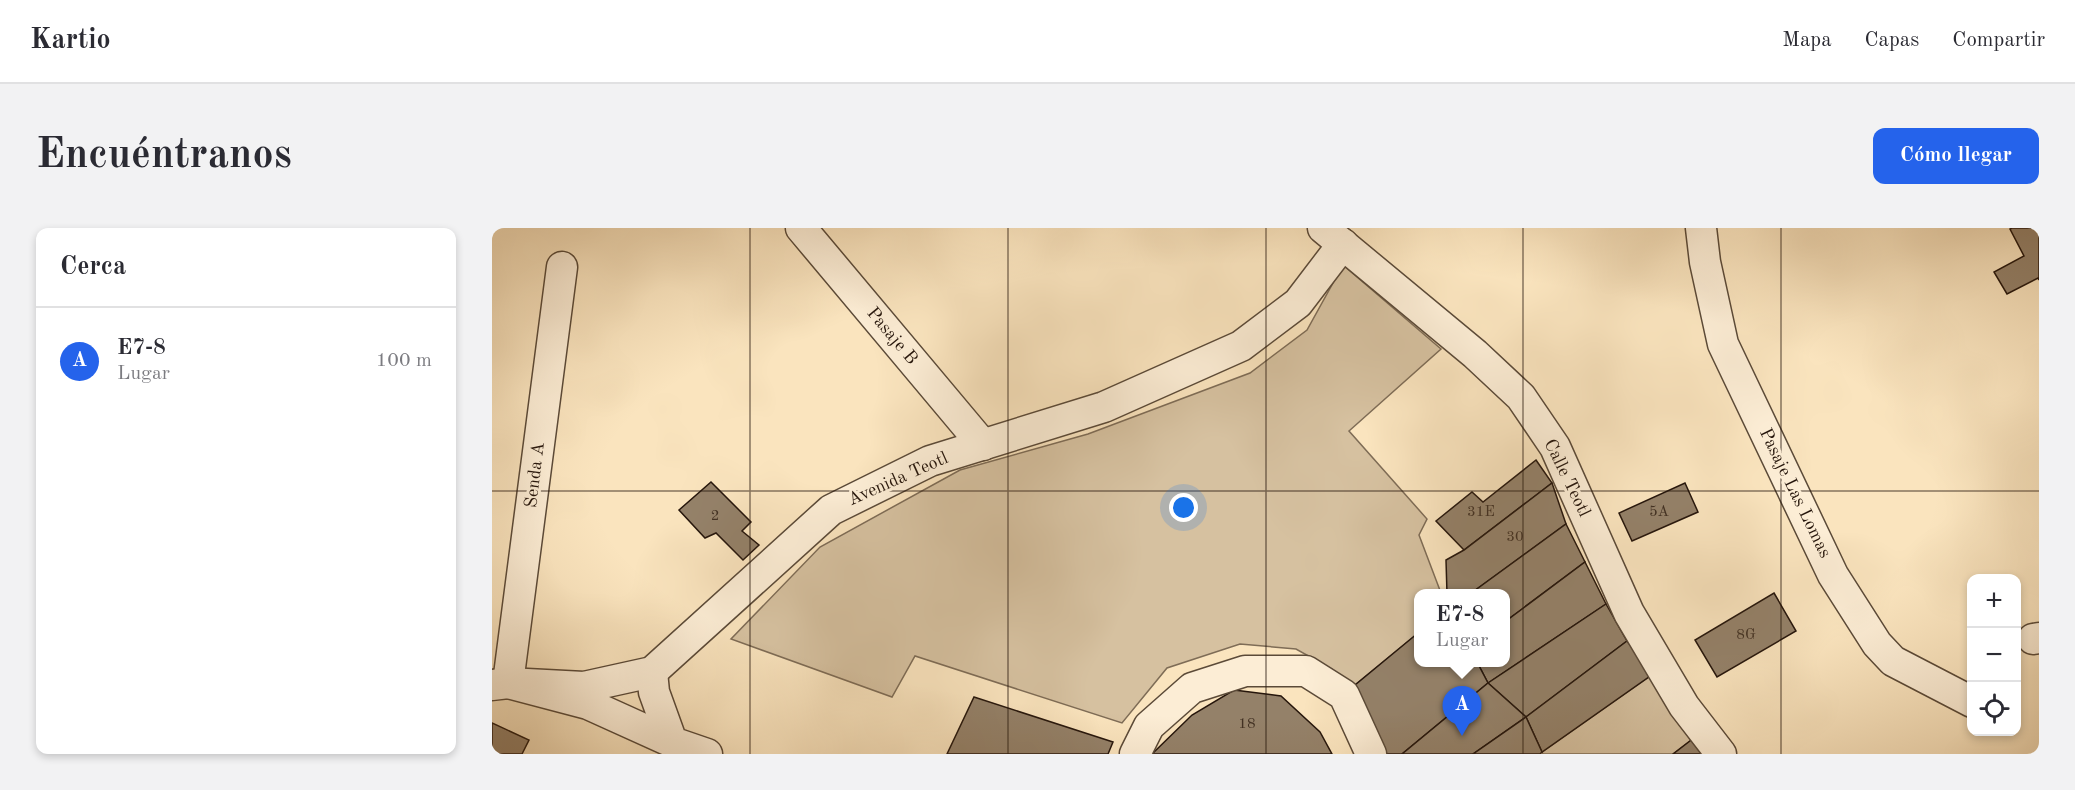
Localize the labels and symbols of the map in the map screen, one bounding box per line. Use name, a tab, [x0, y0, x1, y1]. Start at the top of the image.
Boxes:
street label: Pasaje B	[863, 304, 921, 368]
street label: Pasaje Las Lomas	[1756, 425, 1834, 561]
street label: Calle Teotl	[1540, 436, 1594, 520]
street label: Senda A	[522, 441, 548, 509]
street label: Avenida Teotl	[845, 449, 951, 509]
your location	[1169, 493, 1198, 522]
house number: 31E	[1467, 505, 1495, 520]
house number: 5A	[1649, 505, 1670, 520]
house number: 2	[711, 509, 719, 524]
house number: 30	[1506, 530, 1524, 545]
house number: 8G	[1736, 628, 1756, 643]
pin: A	[1442, 686, 1482, 736]
house number: 18	[1238, 717, 1256, 732]

